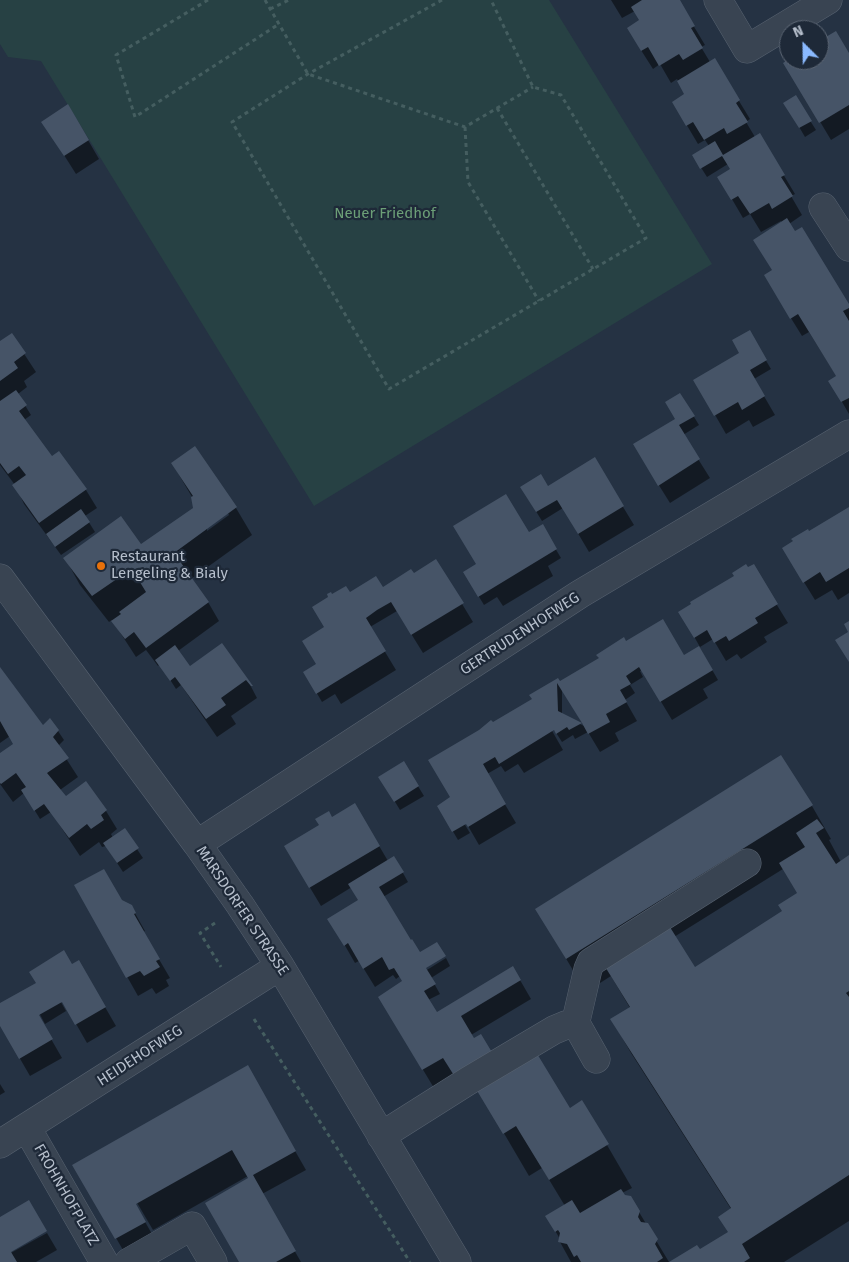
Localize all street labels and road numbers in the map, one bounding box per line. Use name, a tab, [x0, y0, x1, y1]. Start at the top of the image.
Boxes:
street label: GERTRUDENHOFWEG	[457, 589, 583, 679]
street label: MARSDORFER STRASSE	[192, 843, 292, 979]
street label: HEIDEHOFWEG	[94, 1022, 186, 1090]
street label: FROHNHOFPLATZ	[30, 1141, 102, 1249]

